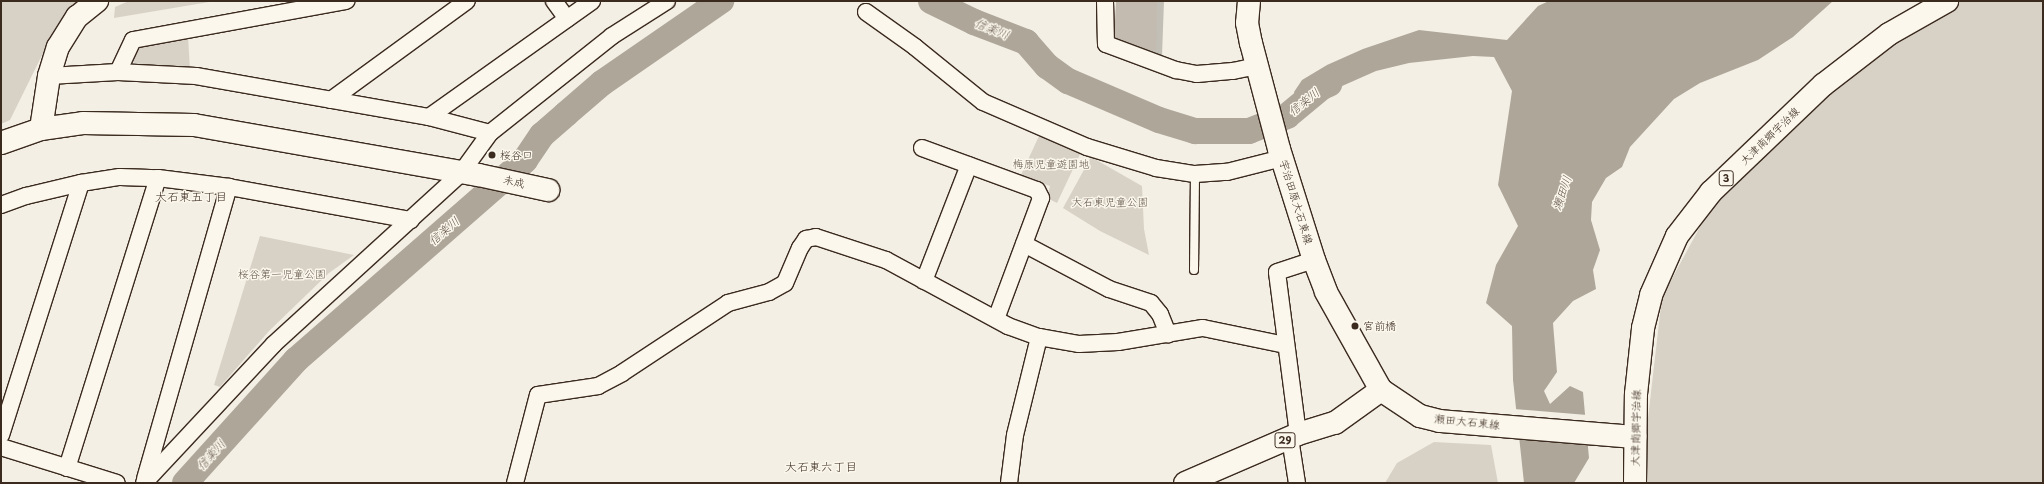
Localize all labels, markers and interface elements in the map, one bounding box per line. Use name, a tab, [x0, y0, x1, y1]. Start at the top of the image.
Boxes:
water label: 信楽川	[973, 16, 1011, 42]
water label: 信楽川	[1285, 85, 1323, 119]
street label: 大津南郷宇治線	[1738, 105, 1802, 167]
place label: 桜谷口	[500, 148, 533, 162]
marker: 桜谷口	[487, 150, 497, 160]
park label: 梅原児童遊園地	[1013, 157, 1089, 171]
street label: 宇治田原大石東線	[1277, 158, 1315, 246]
road number: 3	[1718, 170, 1734, 186]
street label: 未成	[502, 173, 526, 191]
water label: 瀬田川	[1549, 174, 1575, 212]
district label: 大石東五丁目	[155, 190, 227, 204]
park label: 大石東児童公園	[1072, 195, 1148, 209]
water label: 信楽川	[426, 214, 462, 248]
park label: 桜谷第一児童公園	[238, 267, 326, 281]
place label: 宮前橋	[1363, 319, 1396, 333]
marker: 宮前橋	[1350, 321, 1360, 331]
street label: 大津南郷宇治線	[1629, 389, 1643, 467]
street label: 瀬田大石東線	[1433, 412, 1501, 432]
road number: 29	[1274, 432, 1296, 448]
water label: 信楽川	[194, 437, 228, 473]
district label: 大石東六丁目	[785, 460, 857, 474]

